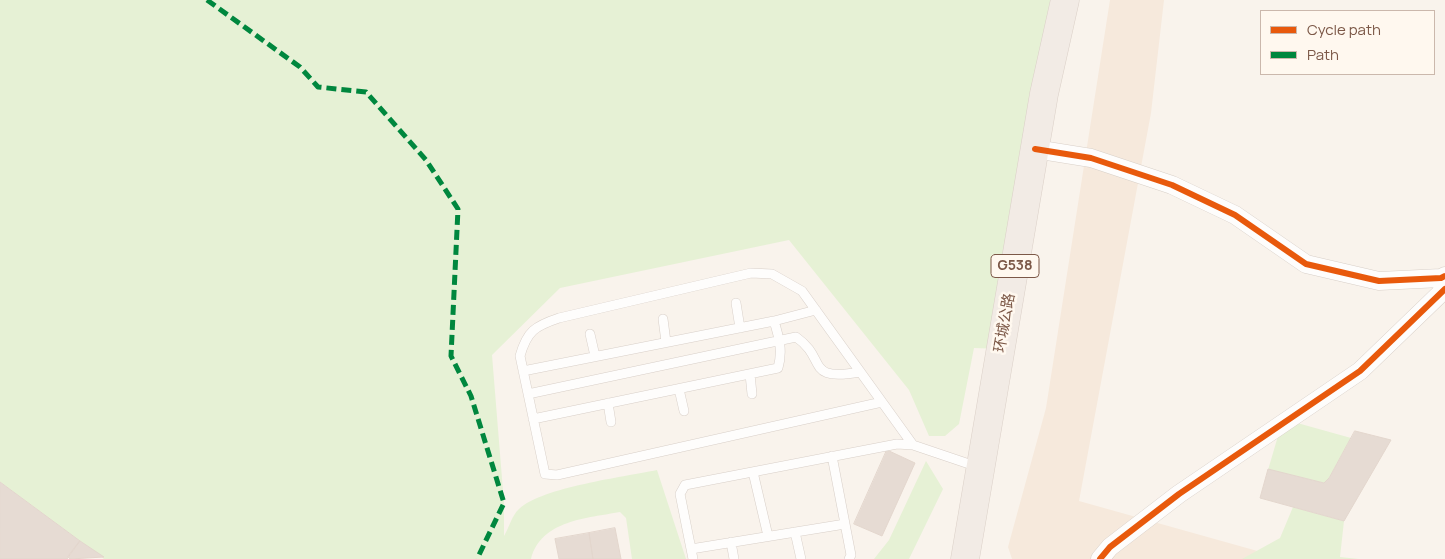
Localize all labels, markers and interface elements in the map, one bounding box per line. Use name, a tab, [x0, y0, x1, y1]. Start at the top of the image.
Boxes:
legend	[1260, 10, 1435, 75]
text: Cycle path	[1307, 19, 1381, 40]
text: Path	[1307, 44, 1339, 65]
road number: G538	[991, 255, 1039, 278]
street label: 环城公路	[991, 292, 1019, 354]

